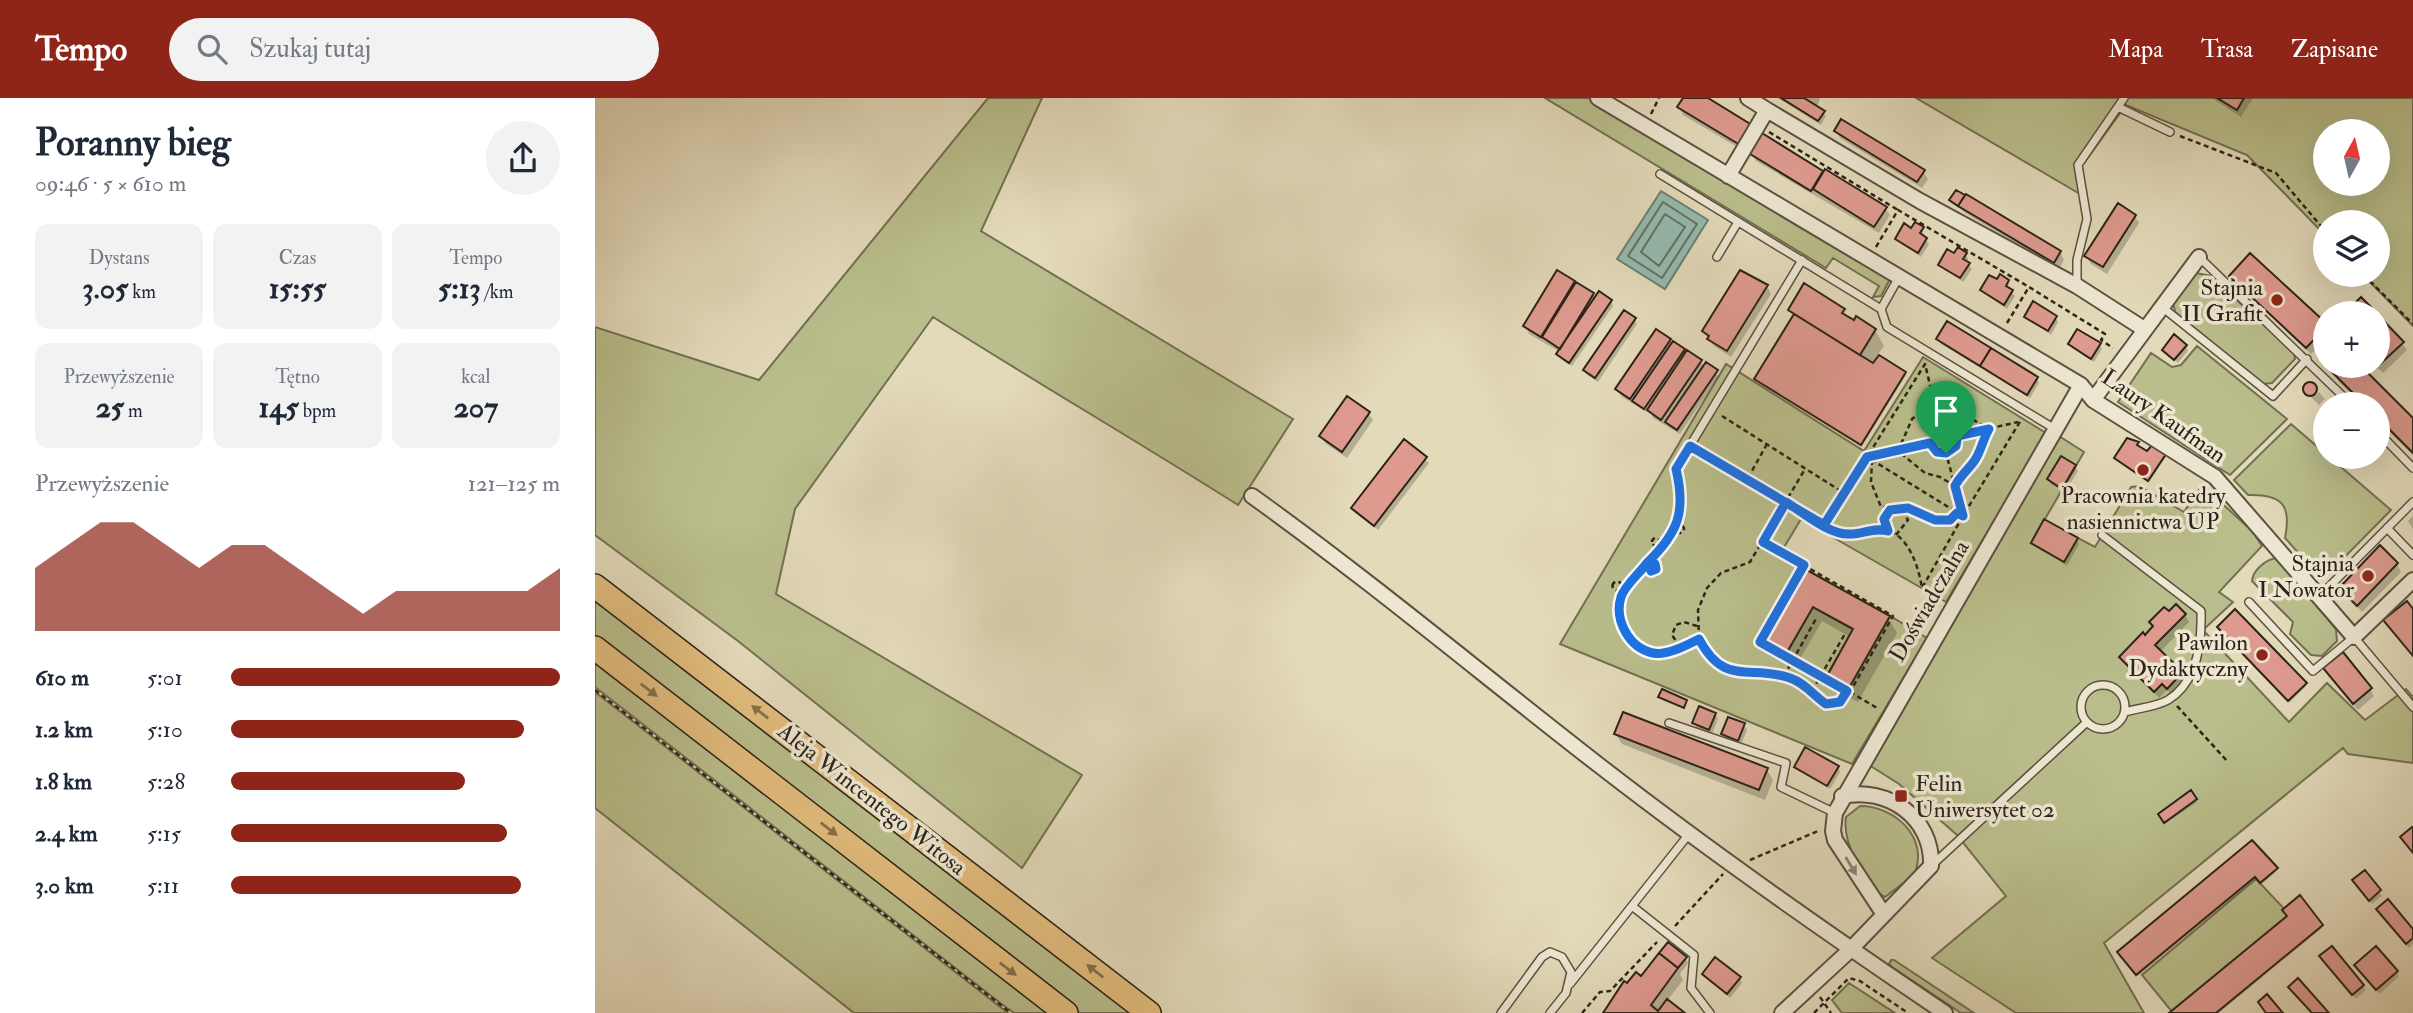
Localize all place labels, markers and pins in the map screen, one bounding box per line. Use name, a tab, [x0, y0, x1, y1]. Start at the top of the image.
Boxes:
place label: Stajnia II Grafit	[2182, 273, 2264, 328]
marker: Stajnia II Grafit	[2269, 292, 2285, 308]
pin	[1916, 381, 1976, 453]
marker: Pracownia katedry nasiennictwa UP	[2135, 462, 2151, 478]
place label: Pracownia katedry nasiennictwa UP	[2060, 481, 2226, 536]
place label: Stajnia I Nowator	[2258, 549, 2355, 604]
marker: Stajnia I Nowator	[2360, 568, 2376, 584]
place label: Pawilon Dydaktyczny	[2128, 628, 2249, 683]
marker: Pawilon Dydaktyczny	[2254, 647, 2270, 663]
place label: Felin Uniwersytet 02	[1915, 769, 2055, 824]
marker: Felin Uniwersytet 02	[1893, 788, 1909, 804]

